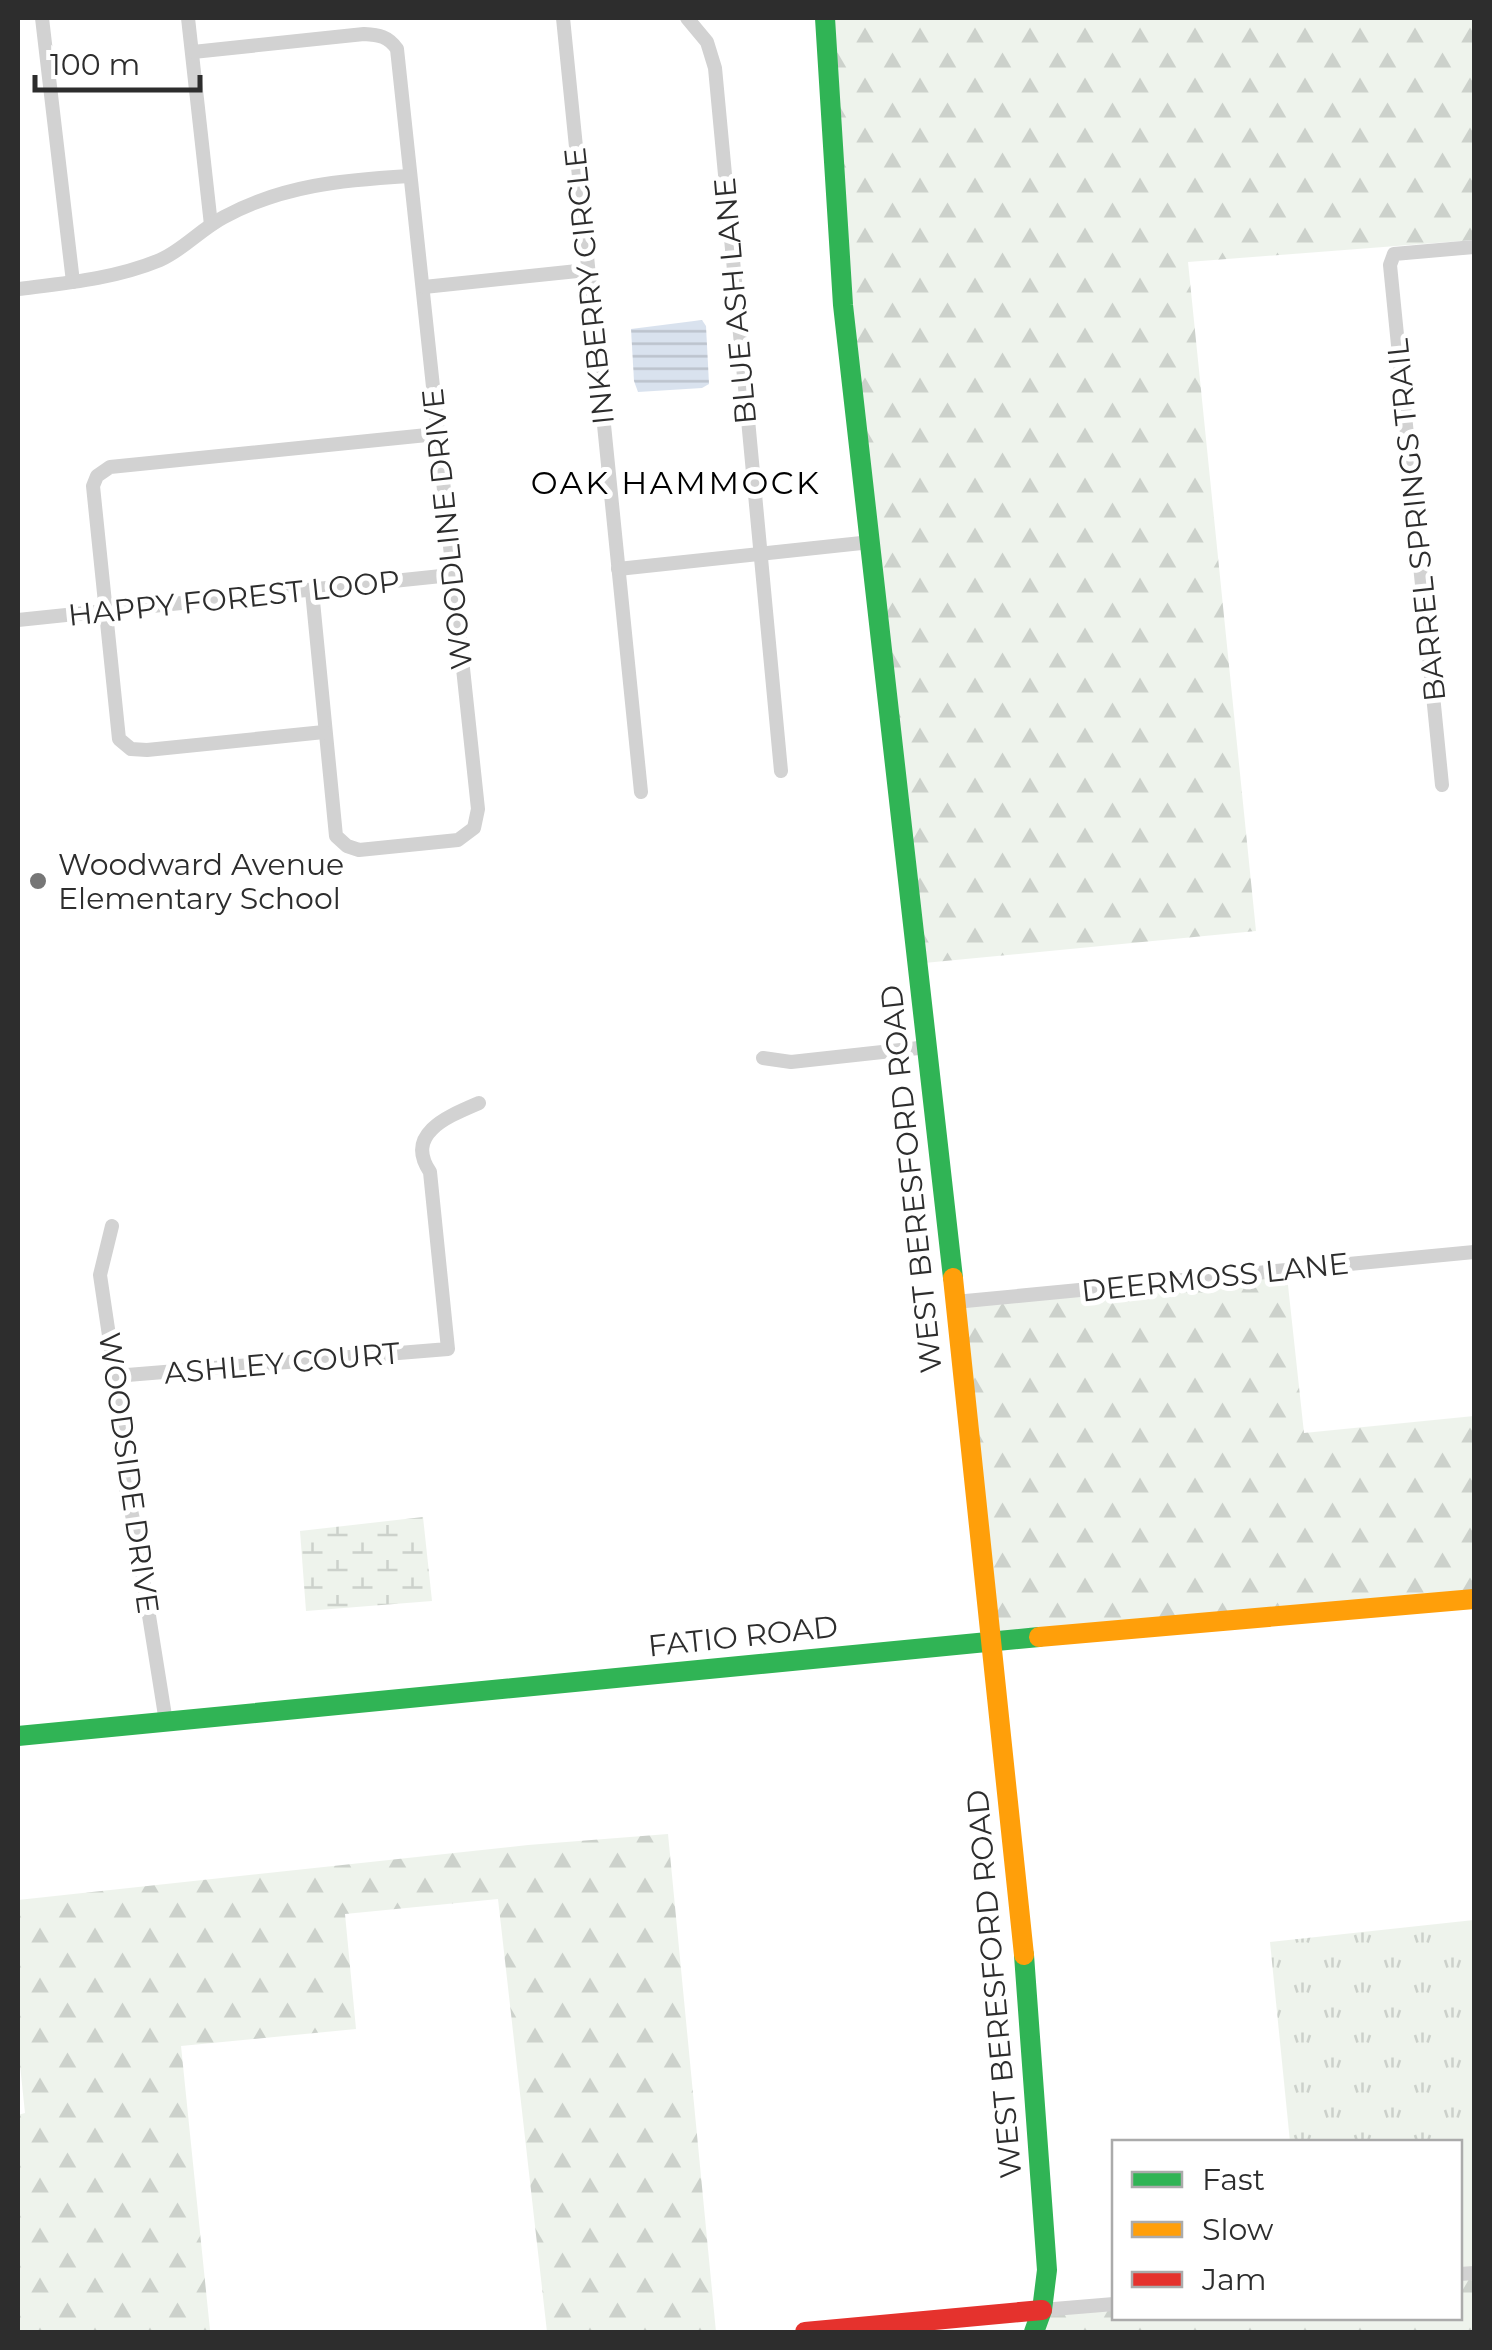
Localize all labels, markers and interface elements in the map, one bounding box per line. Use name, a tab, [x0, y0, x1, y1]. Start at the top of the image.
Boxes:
scale bar	[35, 30, 200, 92]
text: 100 m	[50, 46, 140, 83]
street label: INKBERRY CIRCLE	[556, 146, 622, 426]
street label: BLUE ASH LANE	[706, 176, 764, 426]
street label: BARREL SPRINGS TRAIL	[1379, 337, 1453, 703]
street label: WOODLINE DRIVE	[414, 387, 480, 671]
district label: OAK HAMMOCK	[531, 463, 821, 502]
street label: HAPPY FOREST LOOP	[66, 562, 402, 634]
place label: Woodward Avenue Elementary School	[58, 846, 344, 917]
marker: Woodward Avenue Elementary School	[27, 870, 49, 892]
street label: WEST BERESFORD ROAD	[872, 983, 950, 1375]
street label: DEERMOSS LANE	[1079, 1245, 1351, 1309]
street label: WOODSIDE DRIVE	[91, 1330, 167, 1616]
street label: ASHLEY COURT	[163, 1334, 402, 1392]
street label: FATIO ROAD	[646, 1608, 840, 1664]
street label: WEST BERESFORD ROAD	[959, 1788, 1029, 2180]
legend	[1112, 2140, 1462, 2320]
text: Fast	[1202, 2161, 1265, 2198]
text: Slow	[1202, 2211, 1274, 2248]
text: Jam	[1201, 2261, 1267, 2298]

